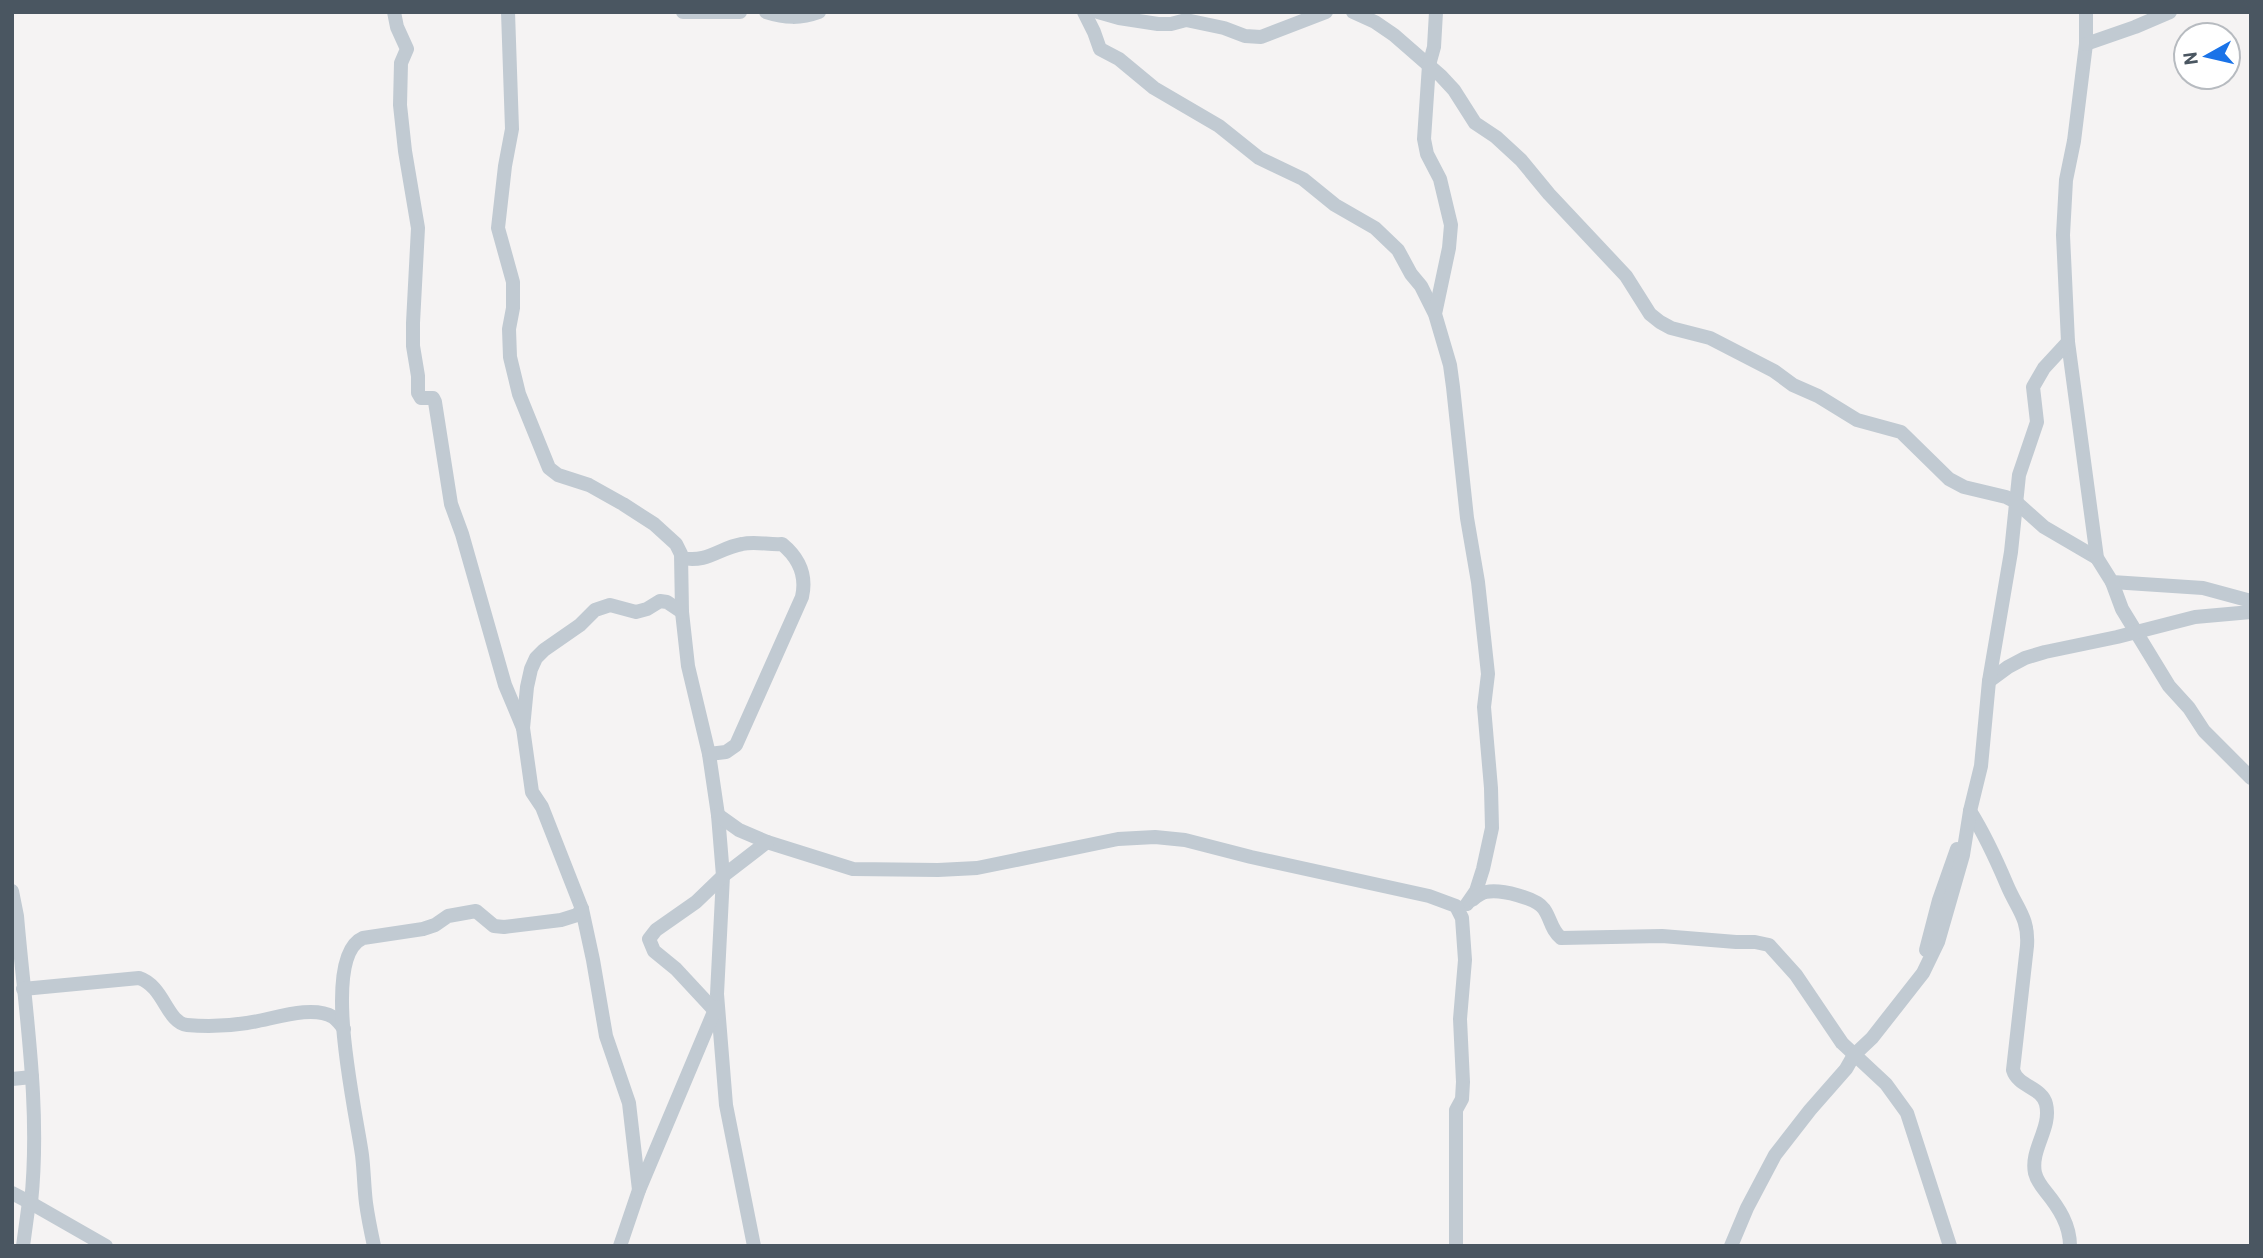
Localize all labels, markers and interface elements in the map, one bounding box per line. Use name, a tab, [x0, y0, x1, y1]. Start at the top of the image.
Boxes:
north arrow	[2172, 21, 2242, 91]
text: N	[2177, 51, 2202, 66]

